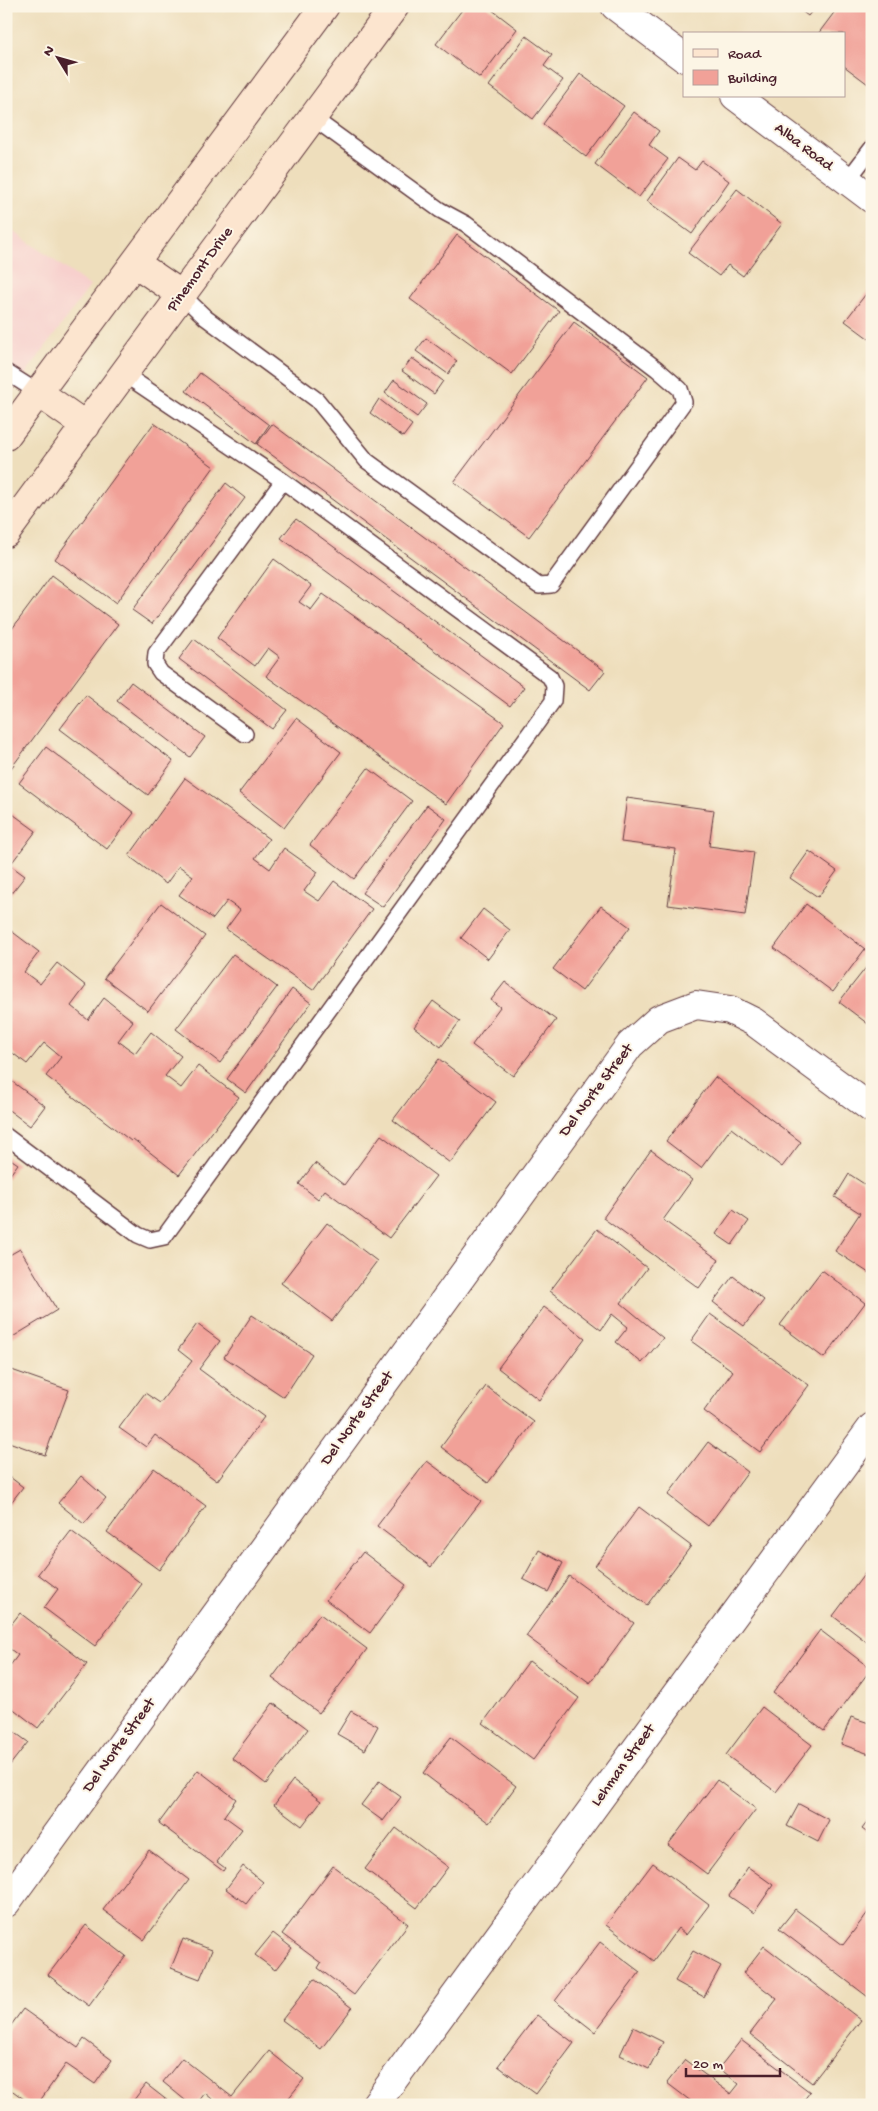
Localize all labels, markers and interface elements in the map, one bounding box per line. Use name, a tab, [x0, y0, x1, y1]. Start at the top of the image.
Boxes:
north arrow	[32, 32, 82, 82]
legend	[683, 32, 846, 98]
text: N	[40, 43, 59, 60]
text: Road	[728, 46, 762, 64]
text: Building	[727, 70, 777, 88]
street label: Alba Road	[770, 120, 838, 177]
street label: Pinemont Drive	[163, 223, 239, 317]
street label: Del Norte Street	[555, 1040, 639, 1142]
street label: Del Norte Street	[317, 1367, 399, 1471]
street label: Del Norte Street	[79, 1694, 161, 1798]
street label: Lehman Street	[588, 1720, 661, 1811]
scale bar	[686, 2046, 779, 2078]
text: 20 m	[693, 2056, 723, 2074]

